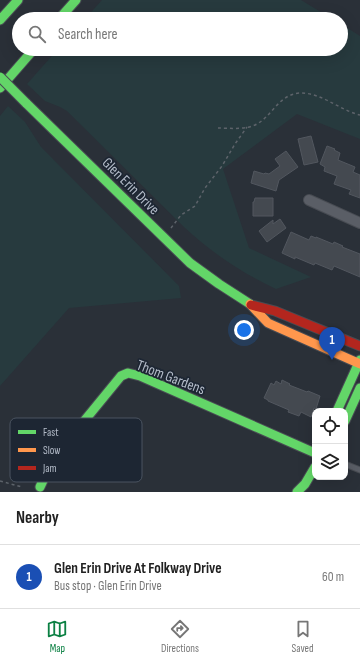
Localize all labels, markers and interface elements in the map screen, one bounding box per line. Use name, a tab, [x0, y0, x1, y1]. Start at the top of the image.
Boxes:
search box	[12, 12, 348, 56]
icon: search	[26, 23, 48, 45]
text: Search here	[58, 25, 118, 44]
street label: Glen Erin Drive	[98, 154, 163, 219]
your location	[234, 320, 254, 340]
pin: 1	[319, 327, 345, 360]
street label: Thom Gardens	[134, 356, 208, 399]
map controls	[312, 408, 348, 480]
button: locate	[312, 408, 348, 444]
legend	[10, 418, 142, 482]
text: Fast	[43, 426, 59, 439]
text: Slow	[43, 444, 60, 457]
button: layers	[312, 444, 348, 480]
text: Jam	[42, 462, 57, 475]
text: Nearby	[16, 508, 59, 528]
text: Glen Erin Drive At Folkway Drive	[54, 559, 222, 578]
text: 1	[26, 569, 32, 585]
text: 60 m	[322, 569, 344, 585]
text: Bus stop · Glen Erin Drive	[54, 578, 162, 594]
tab: Map	[46, 618, 68, 655]
tab: Directions	[161, 618, 199, 655]
tab: Saved	[292, 618, 314, 655]

